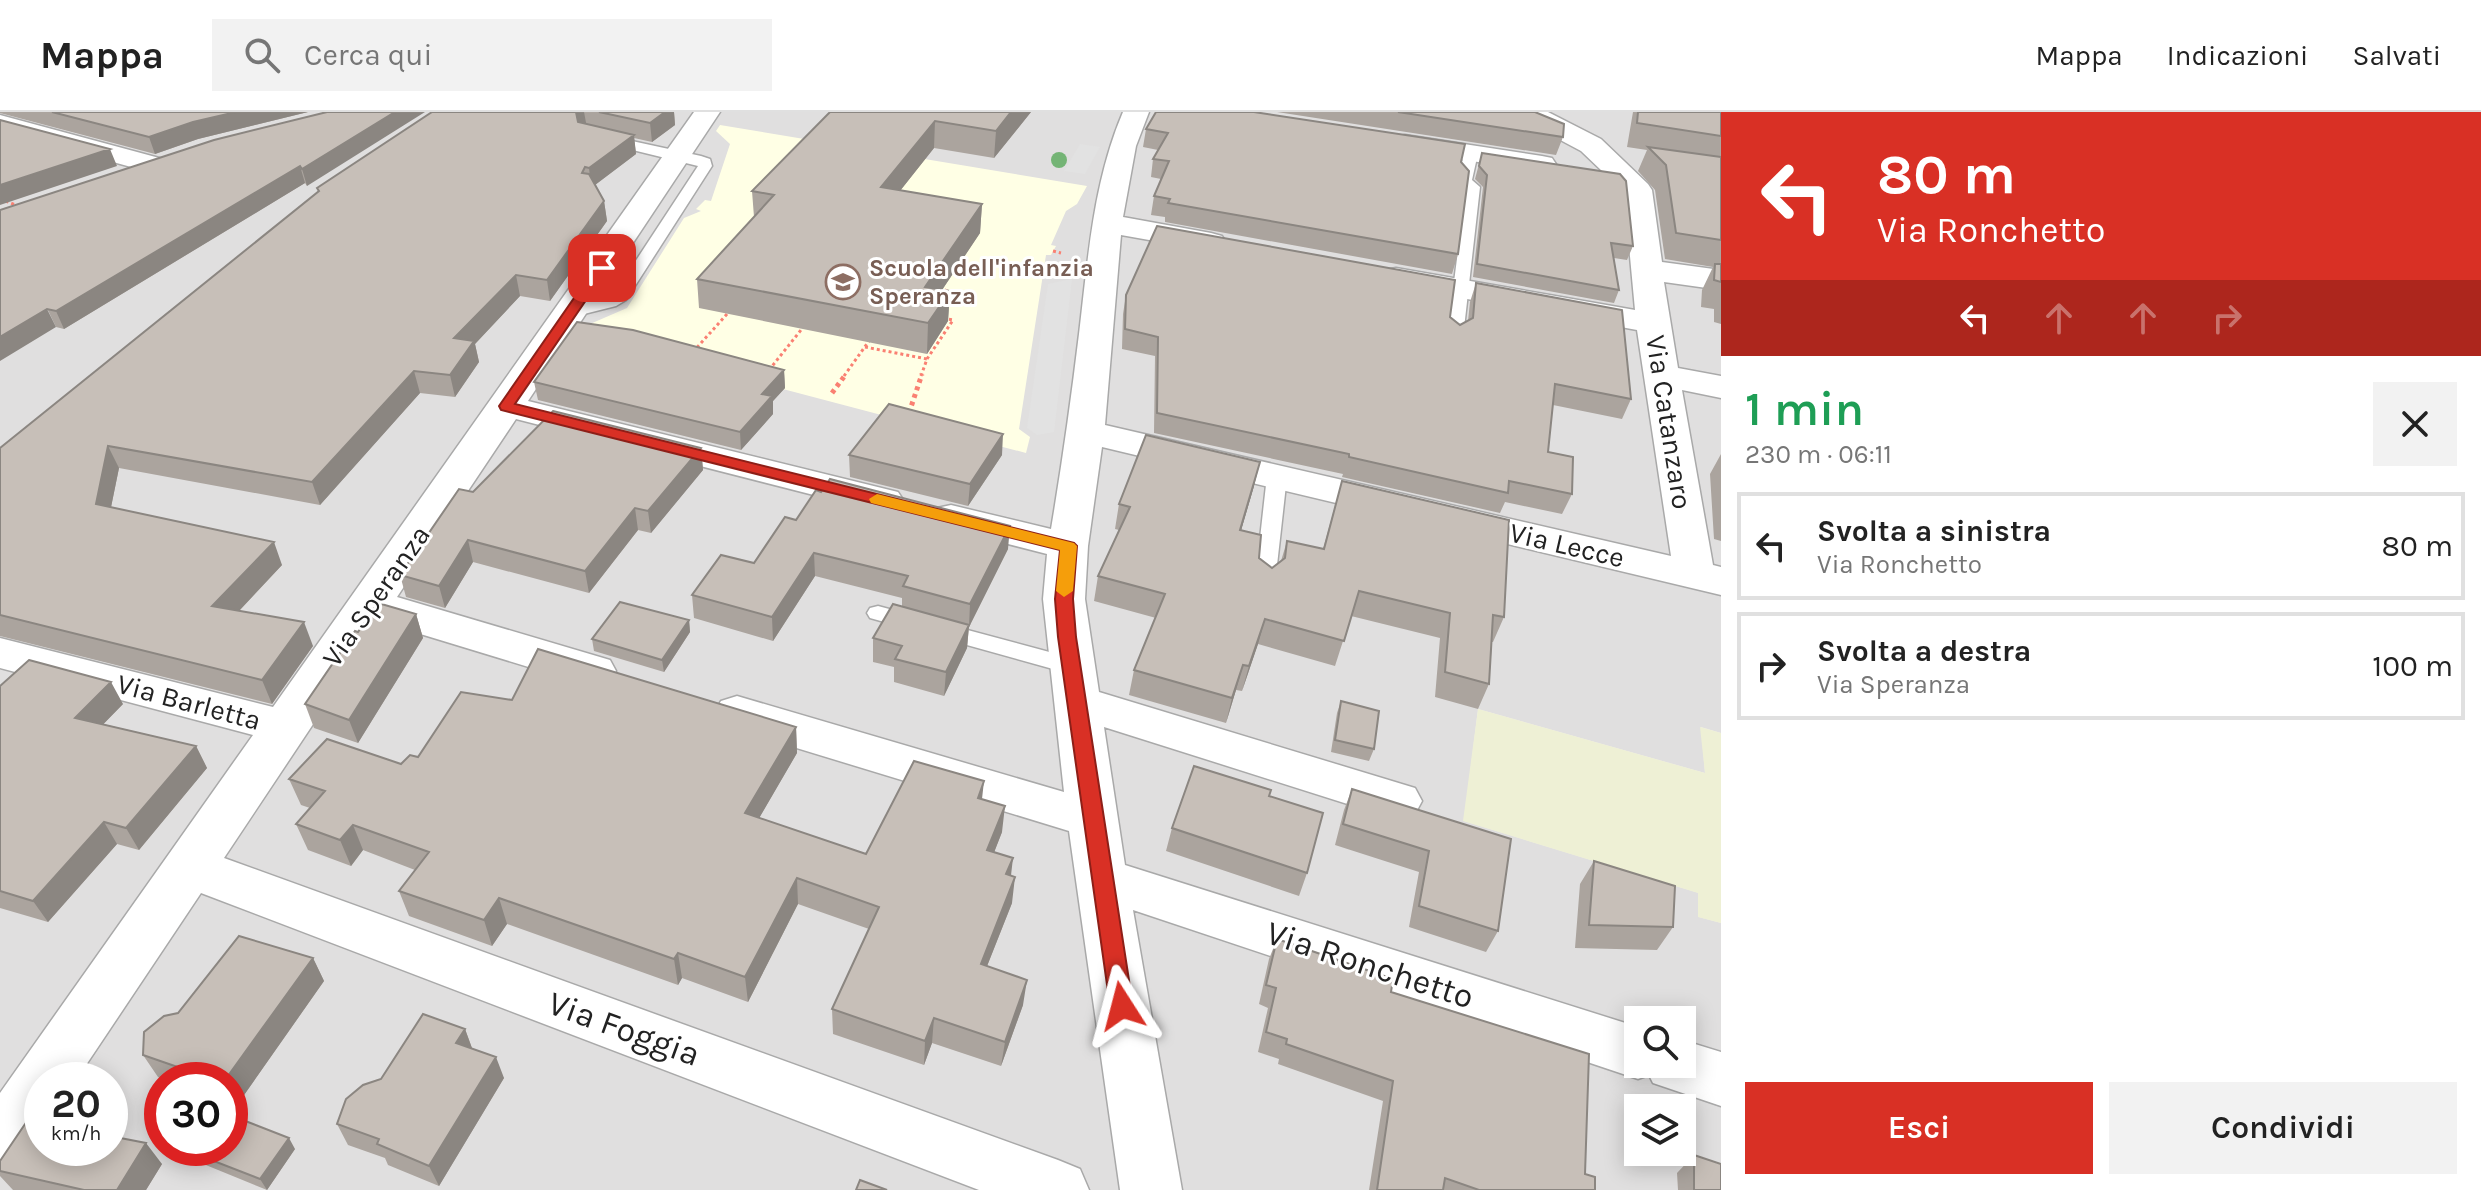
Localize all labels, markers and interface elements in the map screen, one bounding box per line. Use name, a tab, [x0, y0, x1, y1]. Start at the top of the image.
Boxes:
search box	[212, 19, 772, 91]
text: Mappa	[40, 33, 164, 78]
icon: search	[240, 33, 284, 77]
text: Cerca qui	[304, 37, 432, 73]
text: Mappa	[2035, 39, 2123, 72]
text: Indicazioni	[2167, 39, 2308, 72]
text: Salvati	[2352, 39, 2441, 72]
text: 80 m	[1877, 142, 2016, 207]
icon: left	[1745, 144, 1849, 248]
text: Via Ronchetto	[1877, 209, 2105, 251]
pin	[568, 234, 636, 302]
icon: arrive	[580, 246, 624, 290]
place label: Scuola dell'infanzia Speranza	[869, 254, 1094, 310]
school or university icon: Scuola dell'infanzia Speranza	[824, 263, 862, 301]
icon: left	[1953, 296, 1997, 340]
icon: ahead	[2037, 296, 2081, 340]
icon: ahead	[2121, 296, 2165, 340]
icon: right	[2205, 296, 2249, 340]
street label: Via Catanzaro	[1639, 333, 1699, 511]
text: 1 min	[1745, 381, 1864, 437]
button: close	[2373, 382, 2457, 466]
text: 230 m · 06:11	[1745, 439, 1892, 470]
text: Svolta a sinistra	[1817, 513, 2051, 549]
street label: Via Lecce	[1506, 516, 1628, 574]
street label: Via Speranza	[315, 519, 437, 673]
icon: left	[1749, 524, 1793, 568]
text: 80 m	[2382, 528, 2453, 564]
text: Via Ronchetto	[1817, 549, 1982, 580]
text: Svolta a destra	[1817, 633, 2031, 669]
icon: right	[1749, 644, 1793, 688]
text: 100 m	[2372, 648, 2453, 684]
street label: Via Barletta	[113, 667, 265, 737]
text: Via Speranza	[1817, 669, 1970, 700]
street label: Via Ronchetto	[1261, 913, 1479, 1017]
position arrow	[1080, 964, 1164, 1048]
street label: Via Foggia	[543, 983, 705, 1075]
map controls	[1624, 1006, 1696, 1166]
button: search	[1624, 1006, 1696, 1078]
speed limit sign: 30	[144, 1062, 248, 1166]
text: 20	[51, 1080, 101, 1127]
button: Esci	[1745, 1082, 2093, 1174]
button: Condividi	[2109, 1082, 2457, 1174]
button: layers	[1624, 1094, 1696, 1166]
text: km/h	[51, 1122, 101, 1145]

